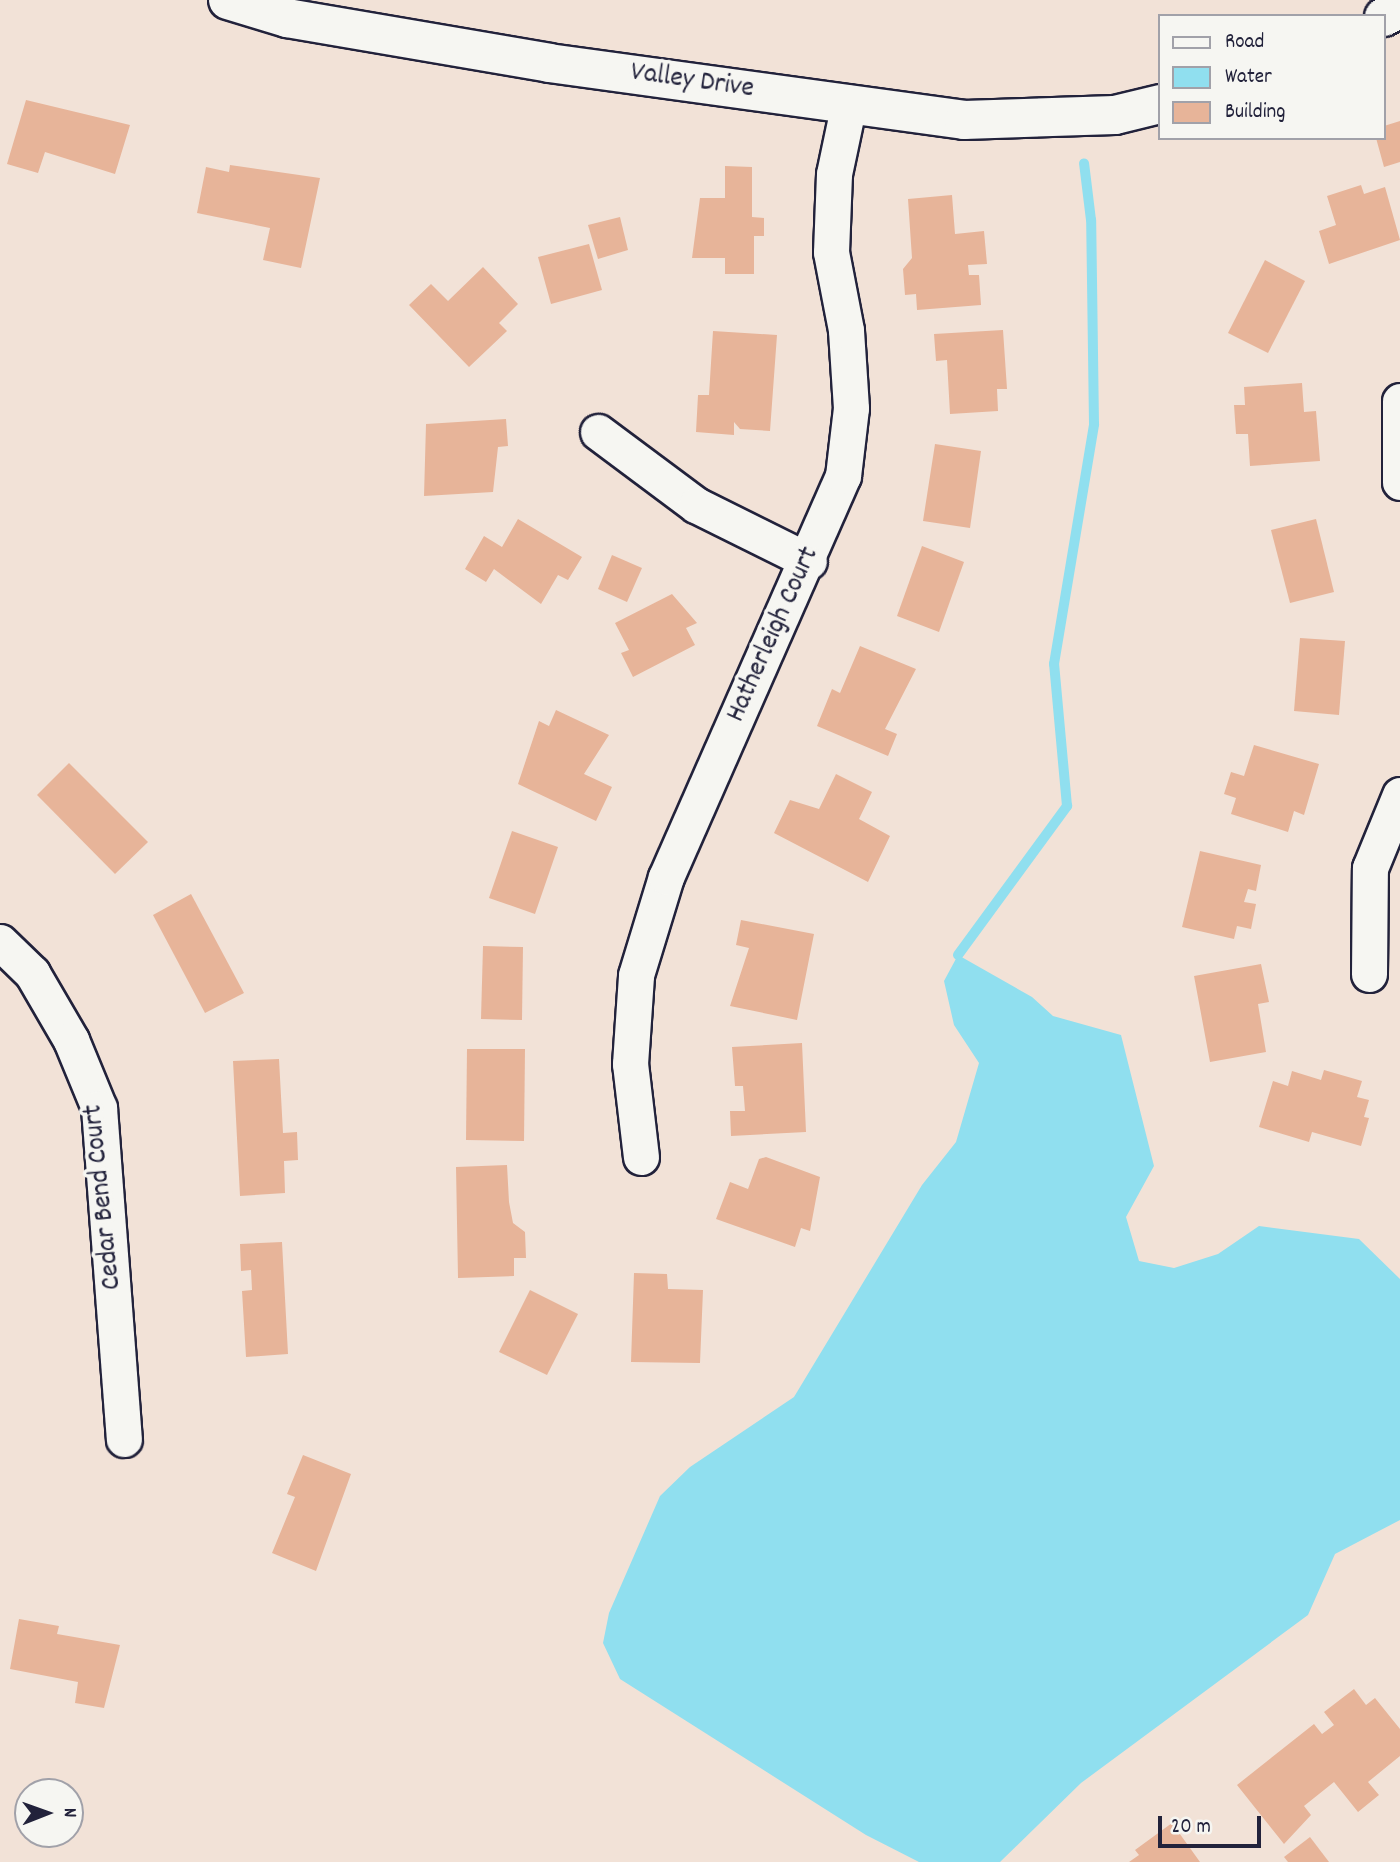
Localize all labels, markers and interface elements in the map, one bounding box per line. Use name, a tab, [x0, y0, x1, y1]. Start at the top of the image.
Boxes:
legend	[1158, 14, 1386, 140]
text: Road	[1225, 28, 1264, 58]
street label: Valley Drive	[628, 57, 756, 107]
text: Water	[1225, 63, 1272, 93]
text: Building	[1225, 98, 1285, 128]
street label: Hatherleigh Court	[720, 542, 828, 728]
street label: Cedar Bend Court	[78, 1103, 130, 1291]
north arrow	[14, 1778, 84, 1848]
scale bar	[1162, 1802, 1265, 1846]
text: N	[55, 1808, 82, 1818]
text: 20 m	[1171, 1813, 1211, 1843]

